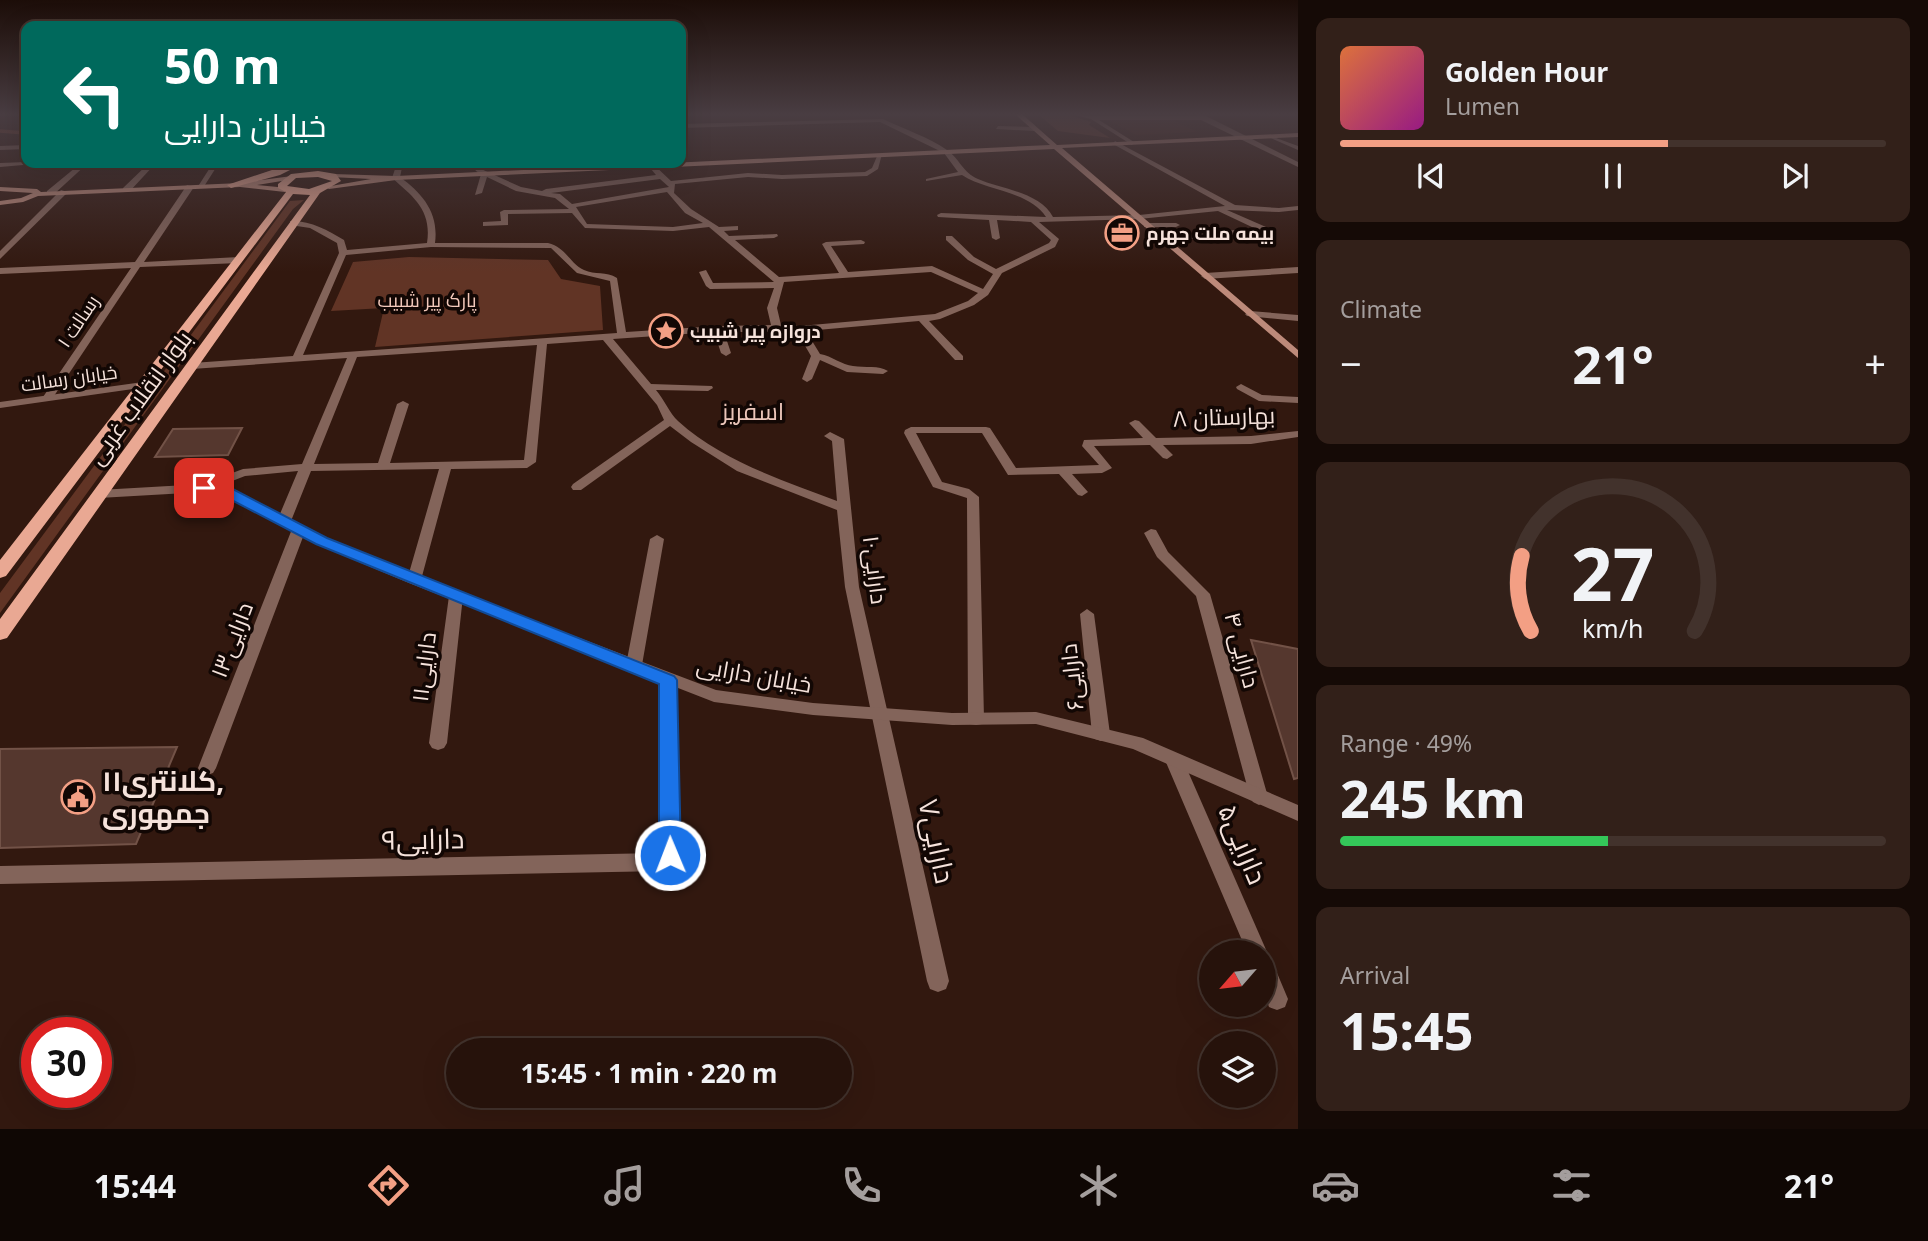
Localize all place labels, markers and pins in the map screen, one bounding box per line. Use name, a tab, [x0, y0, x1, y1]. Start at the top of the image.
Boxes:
office icon: بیمه ملت جهرم	[1103, 214, 1141, 252]
place label: بیمه ملت جهرم	[1146, 220, 1274, 247]
place icon: دروازه پیر شبیب	[647, 312, 685, 350]
place label: دروازه پیر شبیب	[690, 318, 821, 345]
pin	[174, 458, 234, 518]
place label: کلانتری۱۱, جمهوری	[102, 761, 224, 831]
public building icon: کلانتری۱۱, جمهوری	[59, 778, 97, 816]

